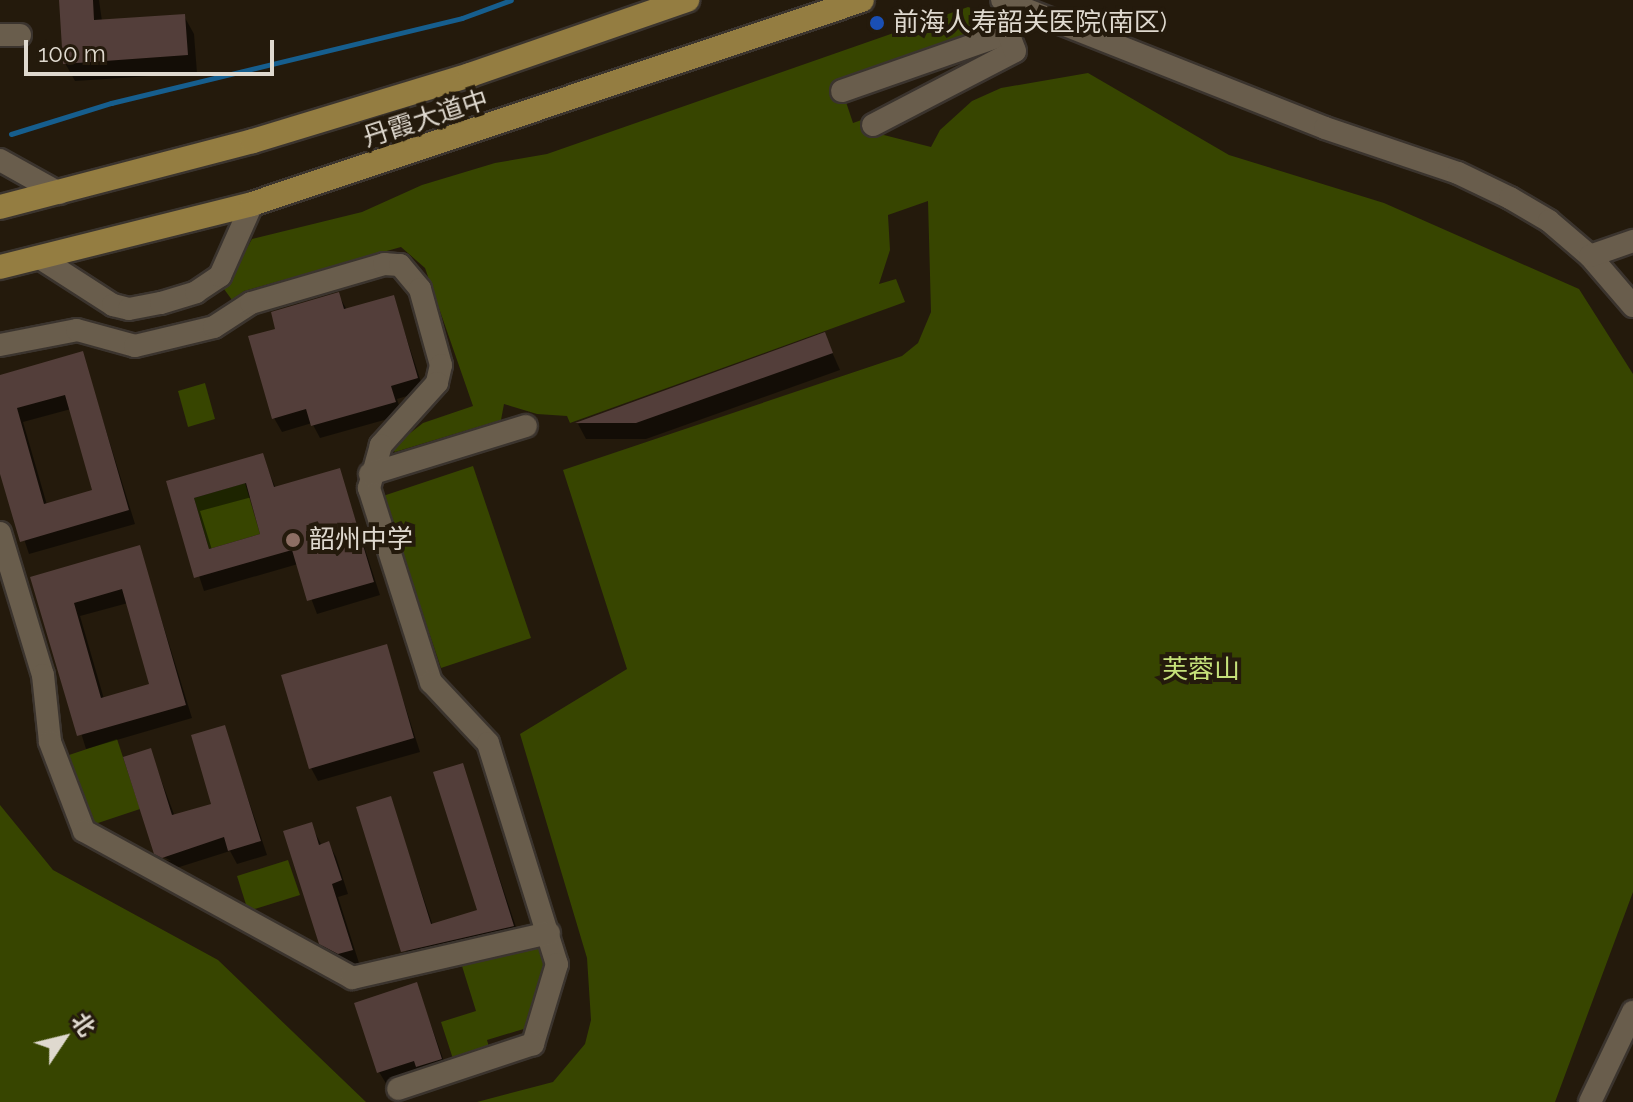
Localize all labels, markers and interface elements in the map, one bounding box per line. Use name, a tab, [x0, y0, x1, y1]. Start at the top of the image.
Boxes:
place label: 前海人寿韶关医院(南区)	[893, 7, 1167, 39]
marker: 前海人寿韶关医院(南区)	[868, 14, 886, 32]
scale bar	[28, 24, 278, 74]
text: 100 m	[38, 39, 106, 68]
street label: 丹霞大道中	[359, 84, 493, 154]
place label: 韶州中学	[309, 524, 413, 556]
marker: 韶州中学	[284, 531, 302, 549]
park label: 芙蓉山	[1162, 654, 1240, 686]
north arrow	[24, 998, 104, 1078]
text: 北	[67, 1008, 101, 1041]

